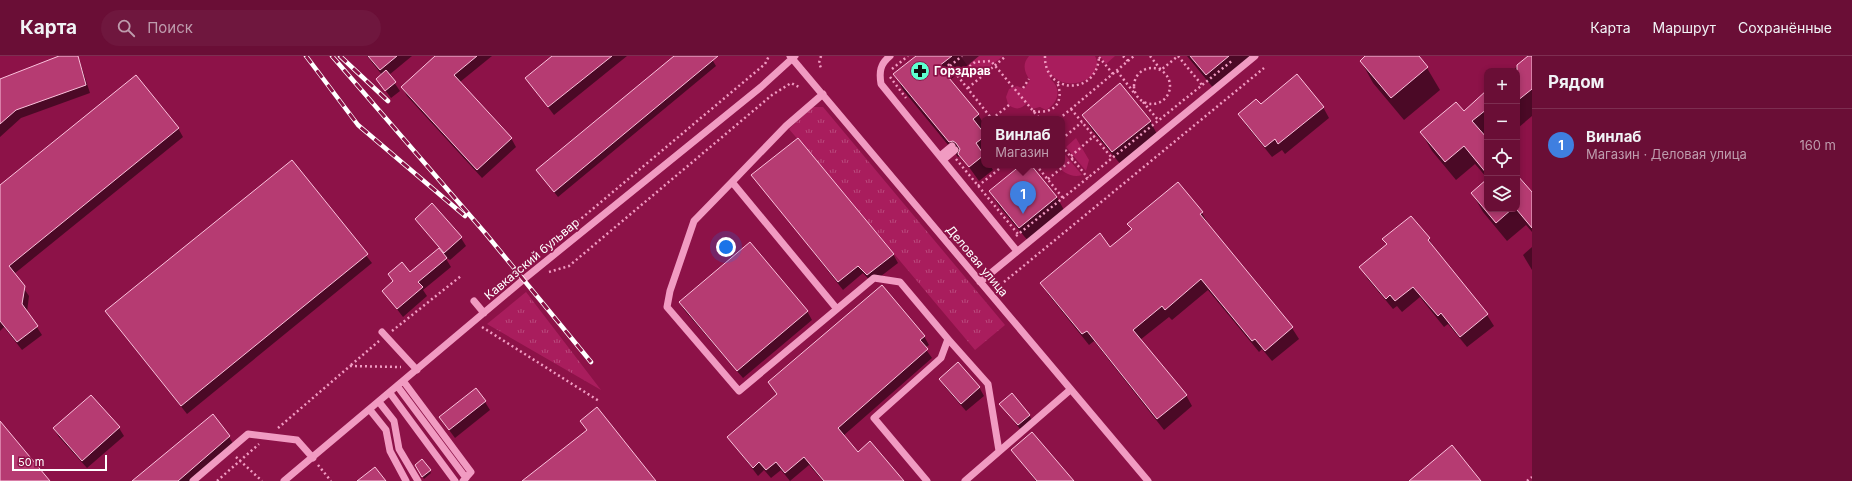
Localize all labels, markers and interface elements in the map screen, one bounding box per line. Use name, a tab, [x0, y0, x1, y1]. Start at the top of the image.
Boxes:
search box	[101, 10, 381, 46]
text: Карта	[20, 16, 77, 39]
icon: search	[115, 17, 137, 39]
text: Поиск	[147, 18, 193, 37]
text: Карта	[1590, 19, 1631, 36]
text: Маршрут	[1653, 19, 1716, 36]
text: Сохранённые	[1738, 19, 1832, 36]
pharmacy icon: Горздрав	[909, 60, 931, 82]
place label: Горздрав	[934, 63, 991, 78]
map controls	[1484, 68, 1520, 212]
button: +	[1484, 68, 1520, 104]
text: Рядом	[1548, 72, 1604, 92]
button: −	[1484, 104, 1520, 140]
popup	[981, 116, 1065, 168]
text: Винлаб	[995, 125, 1051, 144]
text: Винлаб	[1586, 127, 1642, 146]
text: 1	[1558, 137, 1564, 153]
text: 160 m	[1799, 137, 1836, 153]
button: locate	[1484, 140, 1520, 176]
text: Магазин	[995, 144, 1049, 160]
text: Магазин · Деловая улица	[1586, 146, 1747, 162]
button: layers	[1484, 176, 1520, 212]
pin: 1	[1010, 181, 1036, 214]
street label: Кавказский бульвар	[481, 214, 582, 303]
street label: Деловая улица	[943, 222, 1012, 299]
your location	[716, 237, 736, 257]
scale bar	[12, 453, 107, 472]
text: 50 m	[18, 455, 44, 469]

